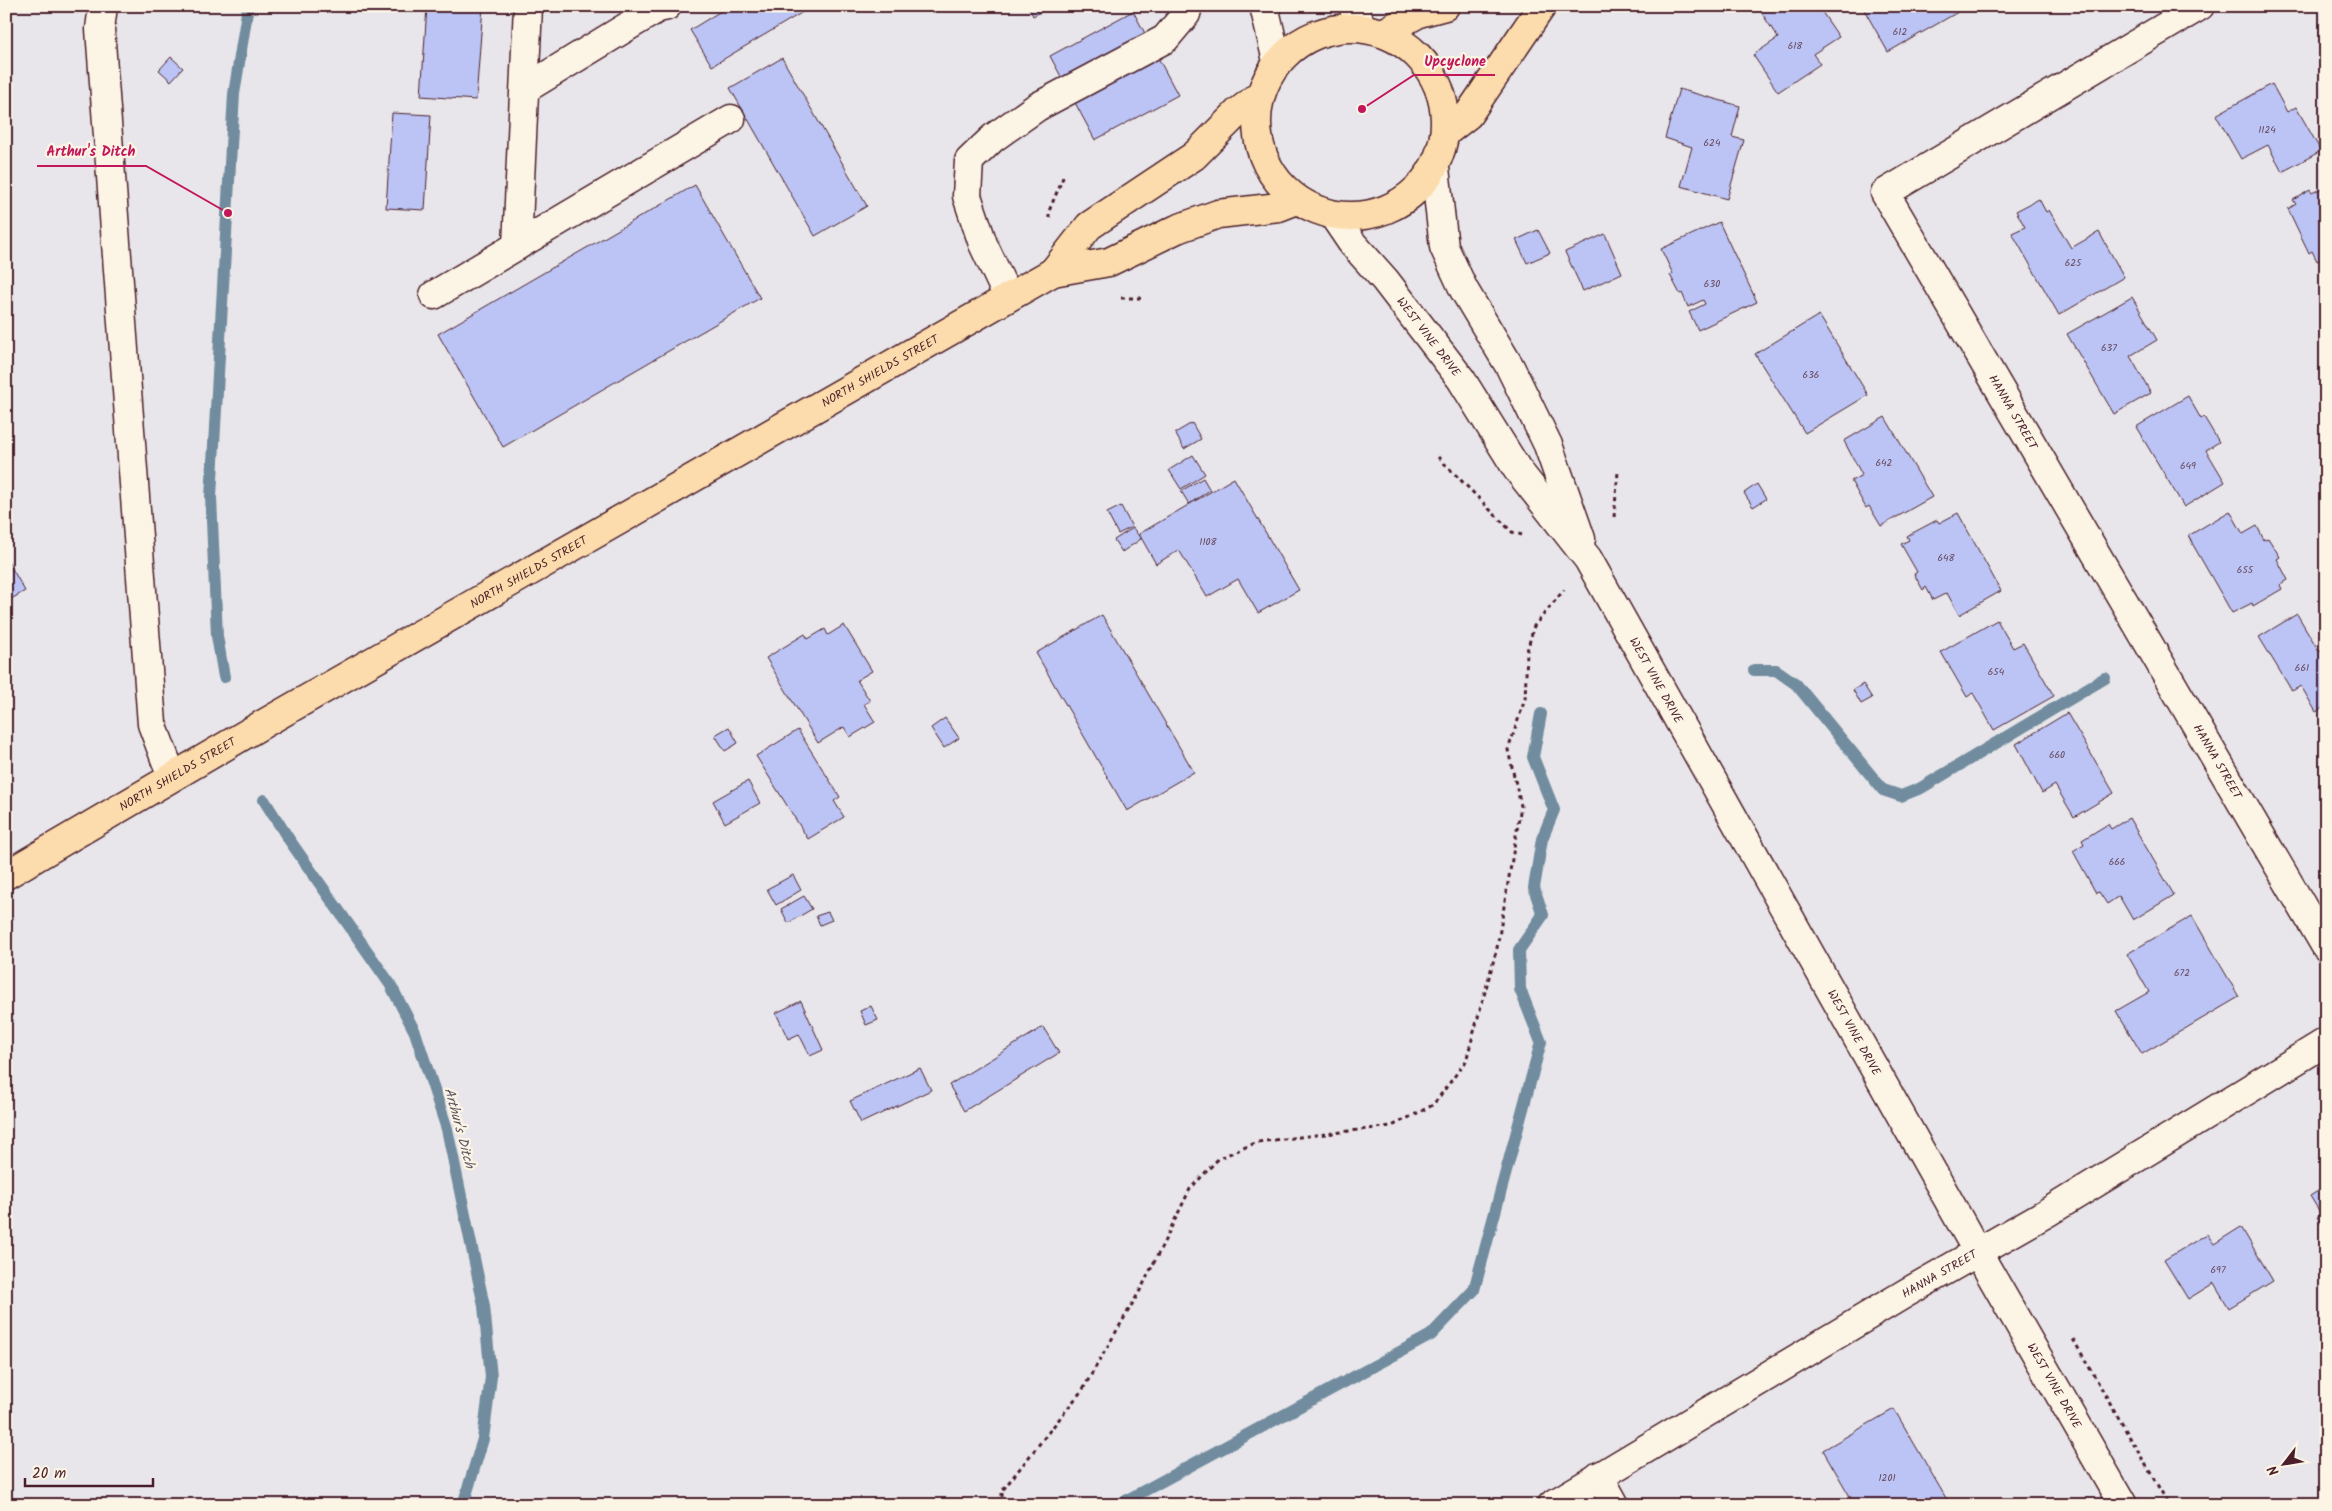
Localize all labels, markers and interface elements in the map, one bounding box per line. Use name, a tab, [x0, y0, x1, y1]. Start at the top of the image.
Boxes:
house number: 612	[1893, 24, 1907, 40]
house number: 618	[1788, 38, 1803, 54]
callout: Upcyclone	[1414, 46, 1495, 75]
text: Upcyclone	[1424, 51, 1486, 73]
house number: 1124	[2258, 122, 2276, 138]
house number: 624	[1704, 135, 1721, 151]
callout: Arthur's Ditch	[37, 137, 146, 166]
text: Arthur's Ditch	[47, 141, 136, 163]
house number: 625	[2065, 255, 2082, 271]
house number: 630	[1704, 276, 1720, 292]
street label: WEST VINE DRIVE	[1392, 293, 1466, 381]
street label: NORTH SHIELDS STREET	[818, 329, 944, 412]
house number: 637	[2101, 340, 2117, 356]
house number: 636	[1803, 367, 1819, 383]
street label: HANNA STREET	[1984, 371, 2043, 454]
house number: 642	[1876, 455, 1893, 471]
house number: 649	[2180, 458, 2196, 474]
street label: NORTH SHIELDS STREET	[466, 530, 592, 613]
house number: 1108	[1199, 534, 1218, 550]
house number: 648	[1937, 550, 1956, 566]
house number: 655	[2237, 562, 2254, 578]
street label: WEST VINE DRIVE	[1624, 634, 1688, 728]
house number: 661	[2295, 660, 2309, 676]
house number: 654	[1988, 664, 2005, 680]
street label: HANNA STREET	[2188, 721, 2248, 804]
street label: NORTH SHIELDS STREET	[116, 732, 241, 816]
house number: 660	[2049, 747, 2065, 763]
house number: 666	[2109, 854, 2125, 870]
house number: 672	[2174, 965, 2190, 981]
street label: WEST VINE DRIVE	[1822, 986, 1886, 1080]
water label: Arthur's Ditch	[438, 1085, 481, 1172]
street label: HANNA STREET	[1898, 1244, 1982, 1303]
house number: 697	[2210, 1262, 2226, 1278]
street label: WEST VINE DRIVE	[2022, 1339, 2087, 1433]
north arrow	[2260, 1438, 2310, 1488]
scale bar	[25, 1456, 152, 1488]
text: N	[2262, 1461, 2285, 1480]
text: 20 m	[32, 1462, 66, 1486]
house number: 1201	[1878, 1470, 1896, 1486]

